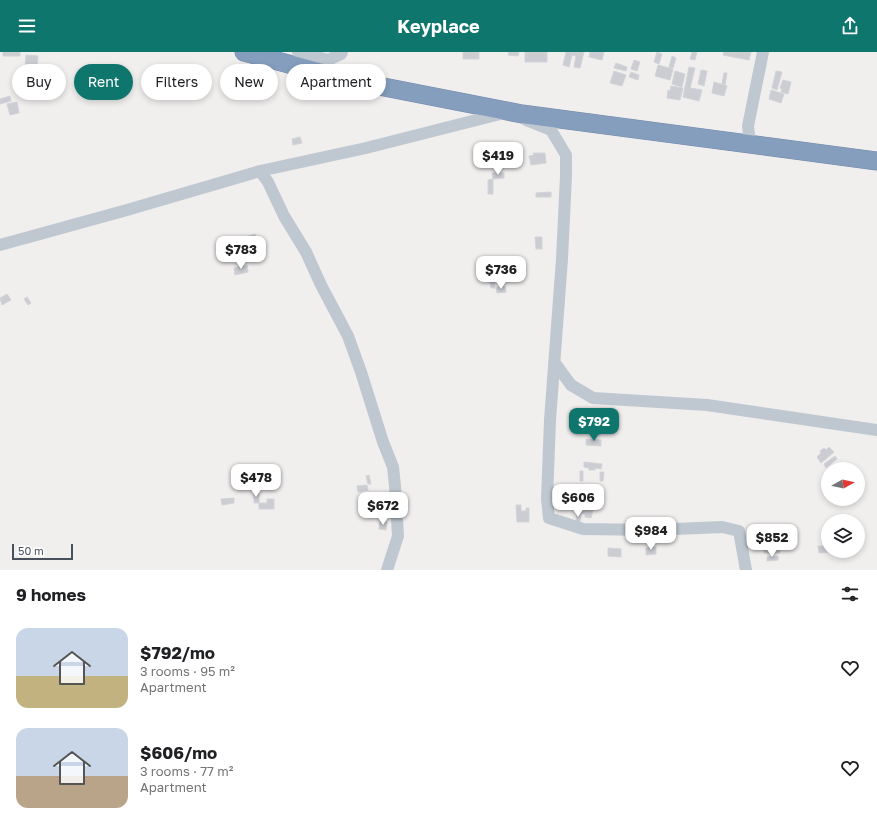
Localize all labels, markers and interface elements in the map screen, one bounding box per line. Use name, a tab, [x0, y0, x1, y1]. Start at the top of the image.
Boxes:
icon: menu	[16, 15, 38, 37]
text: Keyplace	[397, 15, 480, 37]
icon: share	[839, 15, 861, 37]
chip: Buy	[12, 64, 66, 100]
chip: Rent	[74, 64, 133, 100]
chip: Filters	[141, 64, 212, 100]
chip: New	[220, 64, 278, 100]
chip: Apartment	[286, 64, 386, 100]
pin: $419	[474, 142, 522, 176]
text: $419	[482, 147, 514, 163]
pin: $783	[217, 236, 265, 270]
text: $783	[225, 241, 257, 257]
pin: $736	[477, 256, 525, 290]
text: $736	[485, 261, 517, 277]
pin: $792	[570, 408, 618, 442]
text: $792	[578, 413, 610, 429]
north arrow	[821, 462, 865, 506]
map controls	[821, 462, 865, 558]
pin: $478	[232, 464, 280, 498]
text: $478	[240, 469, 272, 485]
pin: $606	[554, 484, 602, 518]
text: $606	[561, 489, 595, 505]
pin: $672	[359, 492, 407, 526]
text: $672	[367, 497, 399, 513]
button: layers	[821, 514, 865, 558]
pin: $984	[627, 517, 675, 551]
text: $984	[634, 522, 668, 538]
pin: $852	[748, 524, 796, 558]
text: $852	[756, 529, 788, 545]
scale bar	[12, 542, 73, 561]
text: 50 m	[18, 544, 44, 557]
icon: filters	[839, 583, 861, 605]
text: 9 homes	[16, 584, 86, 605]
text: $792/mo	[140, 642, 215, 663]
icon: home	[48, 644, 96, 692]
icon: heart	[839, 657, 861, 679]
text: 3 rooms · 95 m²	[140, 663, 235, 679]
text: Apartment	[140, 679, 207, 695]
text: $606/mo	[140, 742, 217, 763]
icon: home	[48, 744, 96, 792]
icon: heart	[839, 757, 861, 779]
text: 3 rooms · 77 m²	[140, 763, 233, 779]
text: Apartment	[140, 779, 207, 795]

